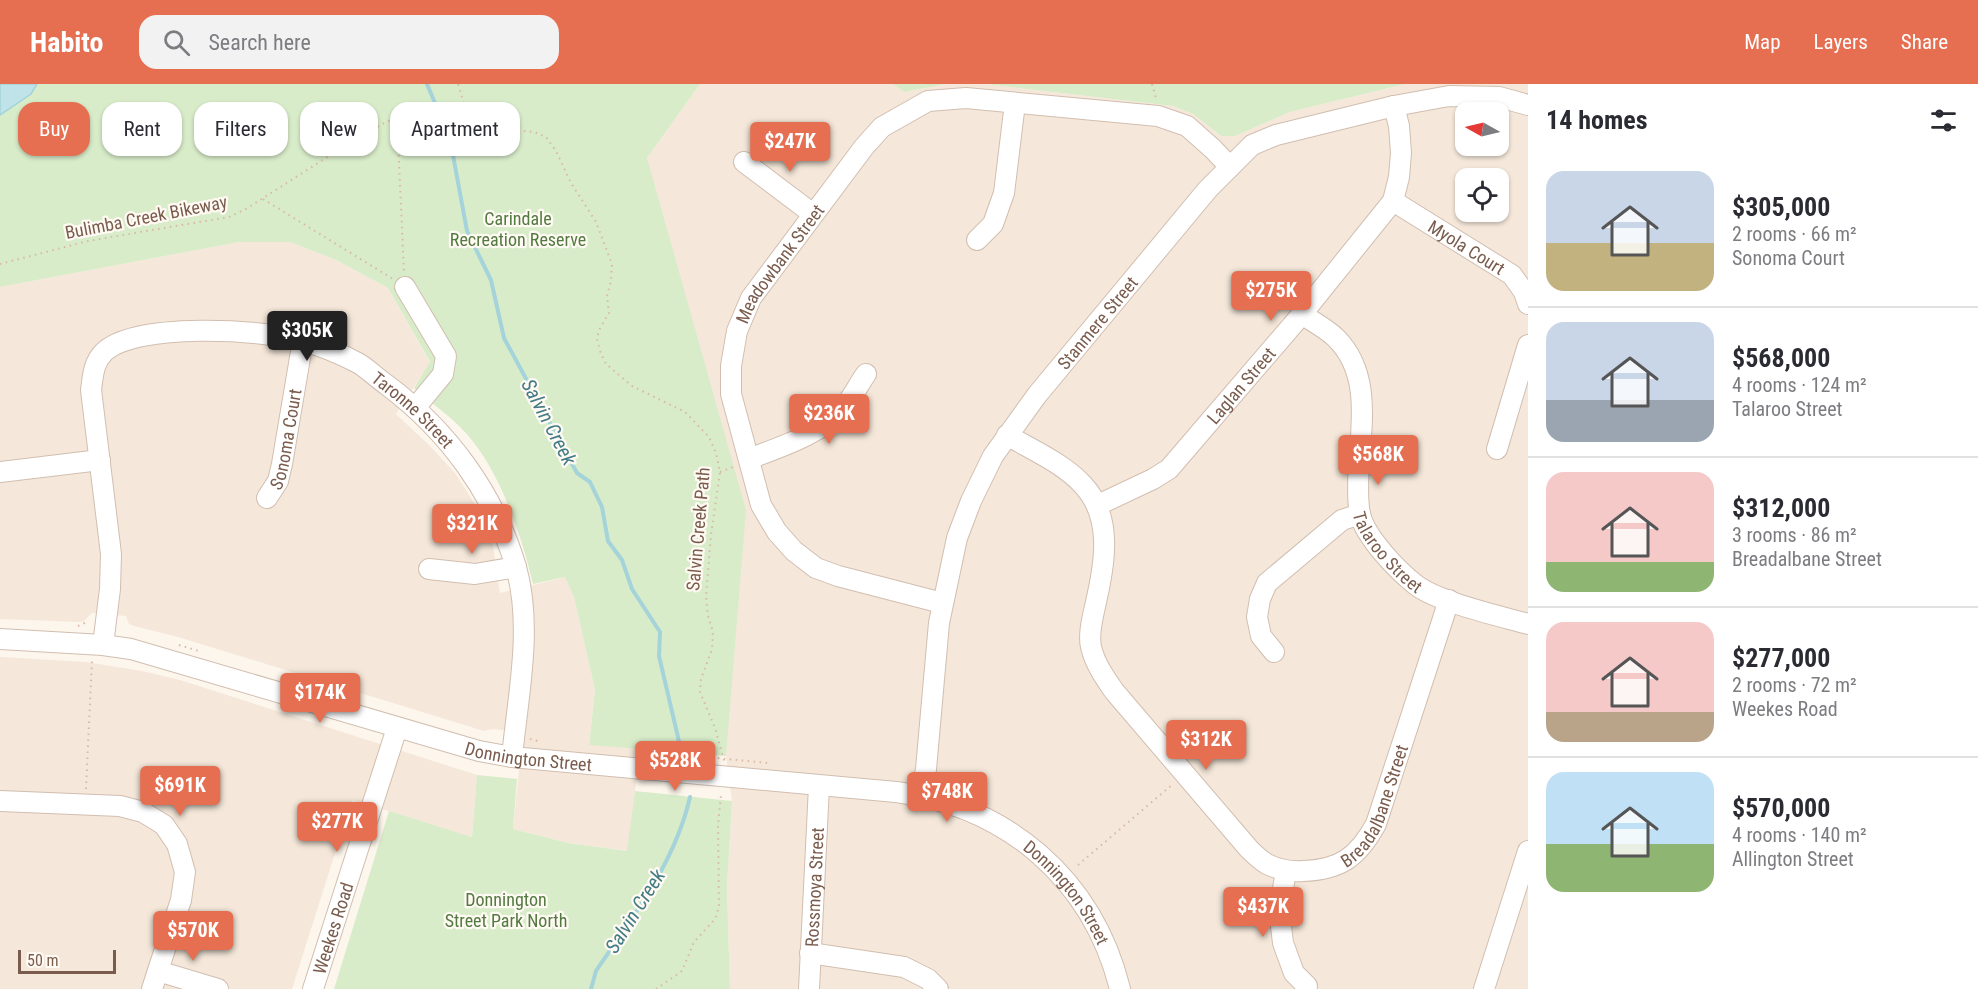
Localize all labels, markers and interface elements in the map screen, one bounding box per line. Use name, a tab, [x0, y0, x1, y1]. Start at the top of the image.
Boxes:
search box	[139, 15, 559, 69]
text: Habito	[30, 26, 103, 59]
icon: search	[160, 26, 193, 59]
text: Search here	[208, 30, 311, 55]
text: Map	[1744, 30, 1781, 54]
text: Layers	[1814, 30, 1868, 54]
text: Share	[1901, 30, 1948, 54]
chip: Buy	[18, 102, 90, 156]
chip: Rent	[102, 102, 182, 156]
chip: Filters	[194, 102, 288, 156]
chip: New	[300, 102, 378, 156]
chip: Apartment	[390, 102, 520, 156]
north arrow	[1455, 102, 1509, 156]
map controls	[1455, 102, 1509, 222]
icon: filters	[1927, 104, 1960, 137]
text: 14 homes	[1546, 105, 1648, 135]
pin: $247K	[748, 122, 832, 173]
text: $247K	[764, 129, 816, 153]
button: locate	[1455, 168, 1509, 222]
street label: Bulimba Creek Bikeway	[63, 191, 229, 243]
text: $305,000	[1732, 192, 1830, 222]
icon: home	[1594, 195, 1666, 267]
street label: Meadowbank Street	[731, 200, 828, 326]
park label: Carindale Recreation Reserve	[450, 208, 586, 250]
street label: Myola Court	[1425, 215, 1509, 279]
text: 2 rooms · 66 m²	[1732, 222, 1857, 246]
text: Sonoma Court	[1732, 246, 1845, 270]
pin: $275K	[1229, 271, 1313, 322]
street label: Stanmere Street	[1053, 272, 1142, 373]
text: $275K	[1245, 278, 1297, 302]
pin: $305K	[265, 311, 349, 362]
text: $305K	[281, 318, 333, 342]
street label: Laglan Street	[1202, 343, 1279, 428]
text: $568,000	[1732, 343, 1830, 373]
icon: home	[1594, 346, 1666, 418]
street label: Taronne Street	[368, 367, 458, 452]
text: 4 rooms · 124 m²	[1732, 373, 1867, 397]
water label: Salvin Creek	[516, 375, 582, 470]
street label: Sonoma Court	[265, 387, 305, 494]
pin: $236K	[787, 394, 871, 445]
text: Talaroo Street	[1732, 397, 1843, 421]
text: $236K	[803, 401, 855, 425]
pin: $568K	[1336, 435, 1420, 486]
text: $568K	[1352, 442, 1404, 466]
street label: Salvin Creek Path	[682, 466, 714, 592]
text: $312,000	[1732, 493, 1830, 523]
icon: home	[1594, 496, 1666, 568]
pin: $321K	[430, 504, 514, 555]
street label: Talaroo Street	[1349, 509, 1426, 597]
text: $321K	[446, 511, 498, 535]
text: 3 rooms · 86 m²	[1732, 523, 1857, 547]
text: Breadalbane Street	[1732, 547, 1882, 571]
text: $277,000	[1732, 643, 1830, 673]
icon: home	[1594, 646, 1666, 718]
pin: $174K	[278, 673, 362, 724]
text: 2 rooms · 72 m²	[1732, 673, 1857, 697]
text: $174K	[294, 680, 346, 704]
text: Weekes Road	[1732, 697, 1838, 721]
pin: $312K	[1164, 720, 1248, 771]
text: $312K	[1180, 727, 1232, 751]
street label: Donnington Street	[463, 737, 593, 775]
pin: $528K	[633, 741, 717, 792]
street label: Breadalbane Street	[1336, 742, 1412, 871]
text: $528K	[649, 748, 701, 772]
pin: $691K	[138, 766, 222, 817]
pin: $748K	[905, 772, 989, 823]
text: $691K	[154, 773, 206, 797]
text: $748K	[921, 779, 973, 803]
text: $570,000	[1732, 793, 1830, 823]
icon: home	[1594, 796, 1666, 868]
pin: $277K	[295, 802, 379, 853]
text: $277K	[311, 809, 363, 833]
text: 4 rooms · 140 m²	[1732, 823, 1867, 847]
street label: Rossmoya Street	[801, 827, 827, 947]
street label: Donnington Street	[1020, 836, 1114, 948]
text: Allington Street	[1732, 847, 1854, 871]
water label: Salvin Creek	[600, 864, 671, 957]
street label: Weekes Road	[308, 880, 357, 977]
pin: $437K	[1221, 887, 1305, 938]
park label: Donnington Street Park North	[445, 889, 567, 931]
text: $437K	[1237, 894, 1289, 918]
pin: $570K	[151, 911, 235, 962]
text: $570K	[167, 918, 219, 942]
scale bar	[18, 947, 116, 974]
text: 50 m	[27, 951, 59, 970]

